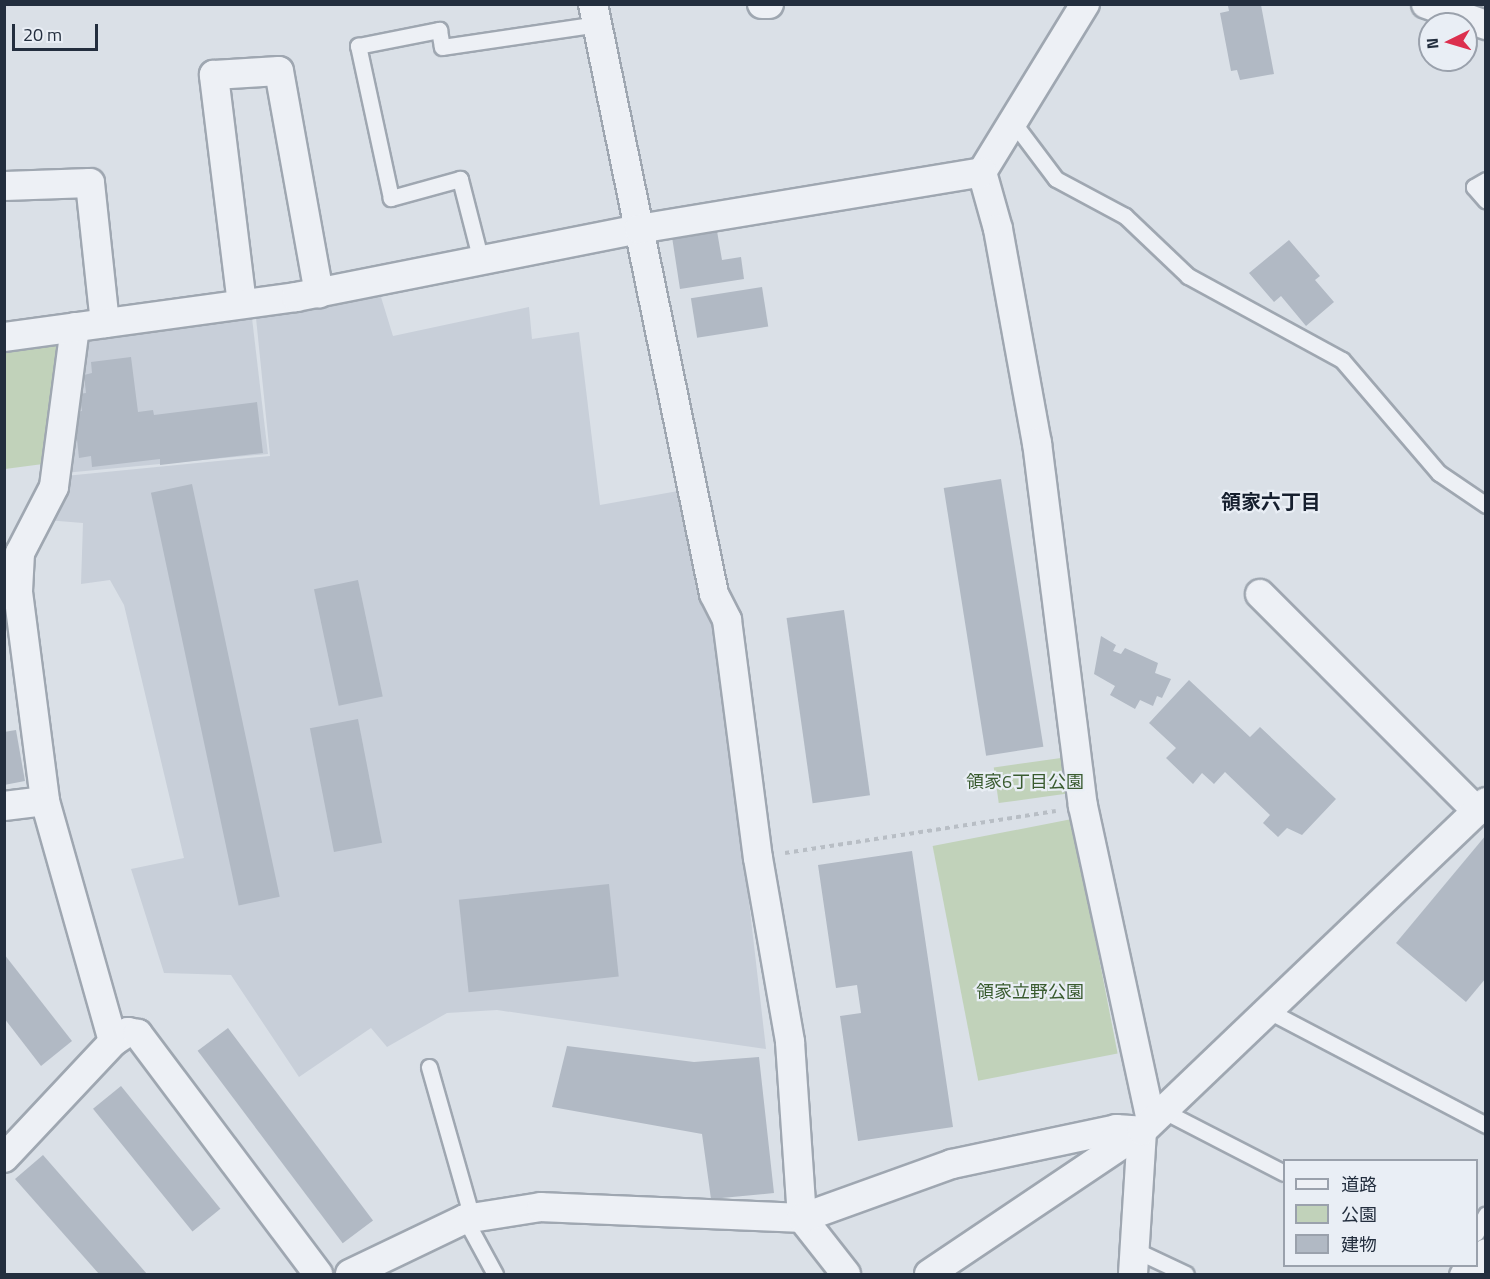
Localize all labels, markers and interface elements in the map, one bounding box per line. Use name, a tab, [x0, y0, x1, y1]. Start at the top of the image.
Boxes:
scale bar	[15, 12, 100, 50]
north arrow	[1418, 12, 1478, 72]
text: 20 m	[23, 21, 62, 48]
text: N	[1420, 37, 1444, 50]
district label: 領家六丁目	[1221, 489, 1321, 513]
park label: 領家6丁目公園	[966, 771, 1084, 793]
park label: 領家立野公園	[976, 981, 1084, 1003]
legend	[1283, 1159, 1478, 1267]
text: 道路	[1341, 1171, 1377, 1198]
text: 公園	[1341, 1201, 1377, 1228]
text: 建物	[1341, 1231, 1377, 1258]

